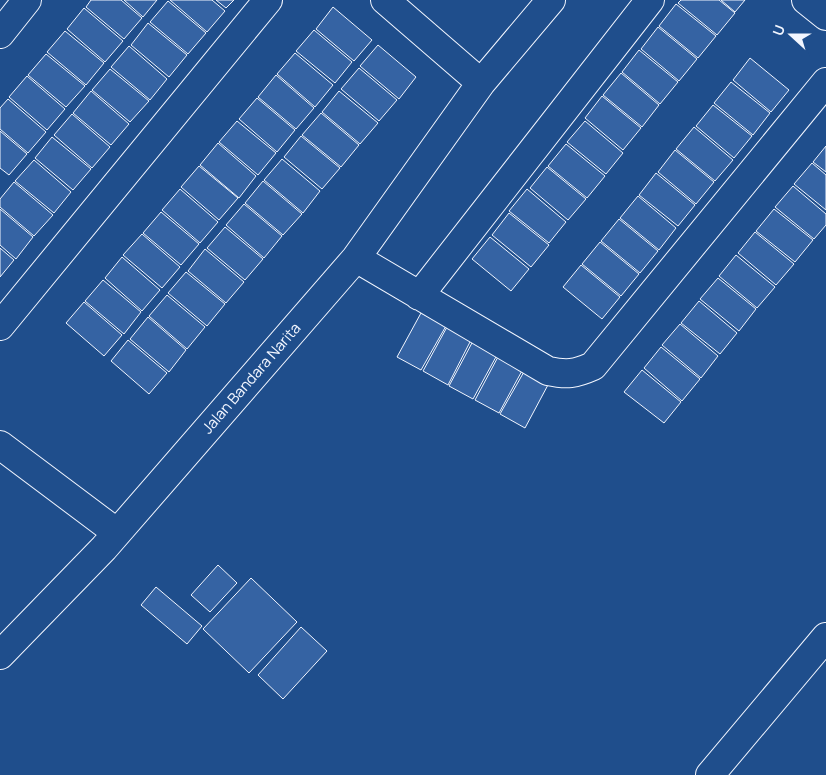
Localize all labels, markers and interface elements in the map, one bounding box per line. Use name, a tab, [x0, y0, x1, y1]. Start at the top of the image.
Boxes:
north arrow	[766, 10, 816, 60]
text: U	[768, 22, 789, 38]
street label: Jalan Bandara Narita	[197, 318, 305, 438]

